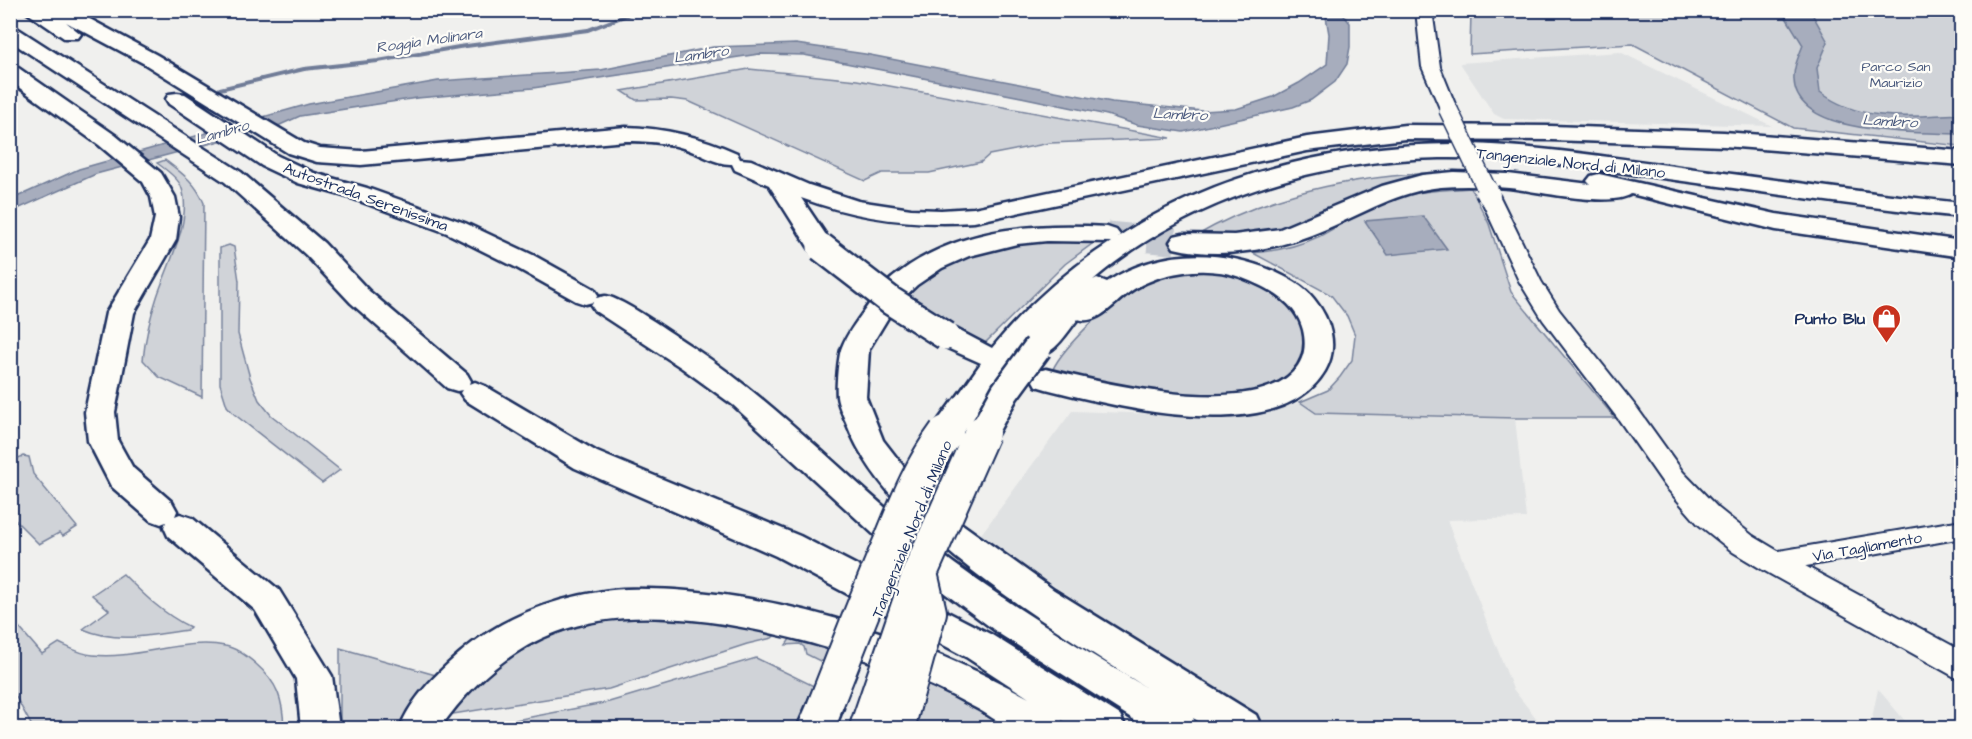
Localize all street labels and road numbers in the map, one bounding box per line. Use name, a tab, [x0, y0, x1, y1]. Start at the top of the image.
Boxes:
street label: Tangenziale Nord di Milano	[1475, 142, 1666, 185]
street label: Autostrada Serenissima	[280, 157, 451, 237]
street label: Tangenziale Nord di Milano	[866, 437, 959, 622]
street label: Via Tagliamento	[1811, 527, 1924, 568]

